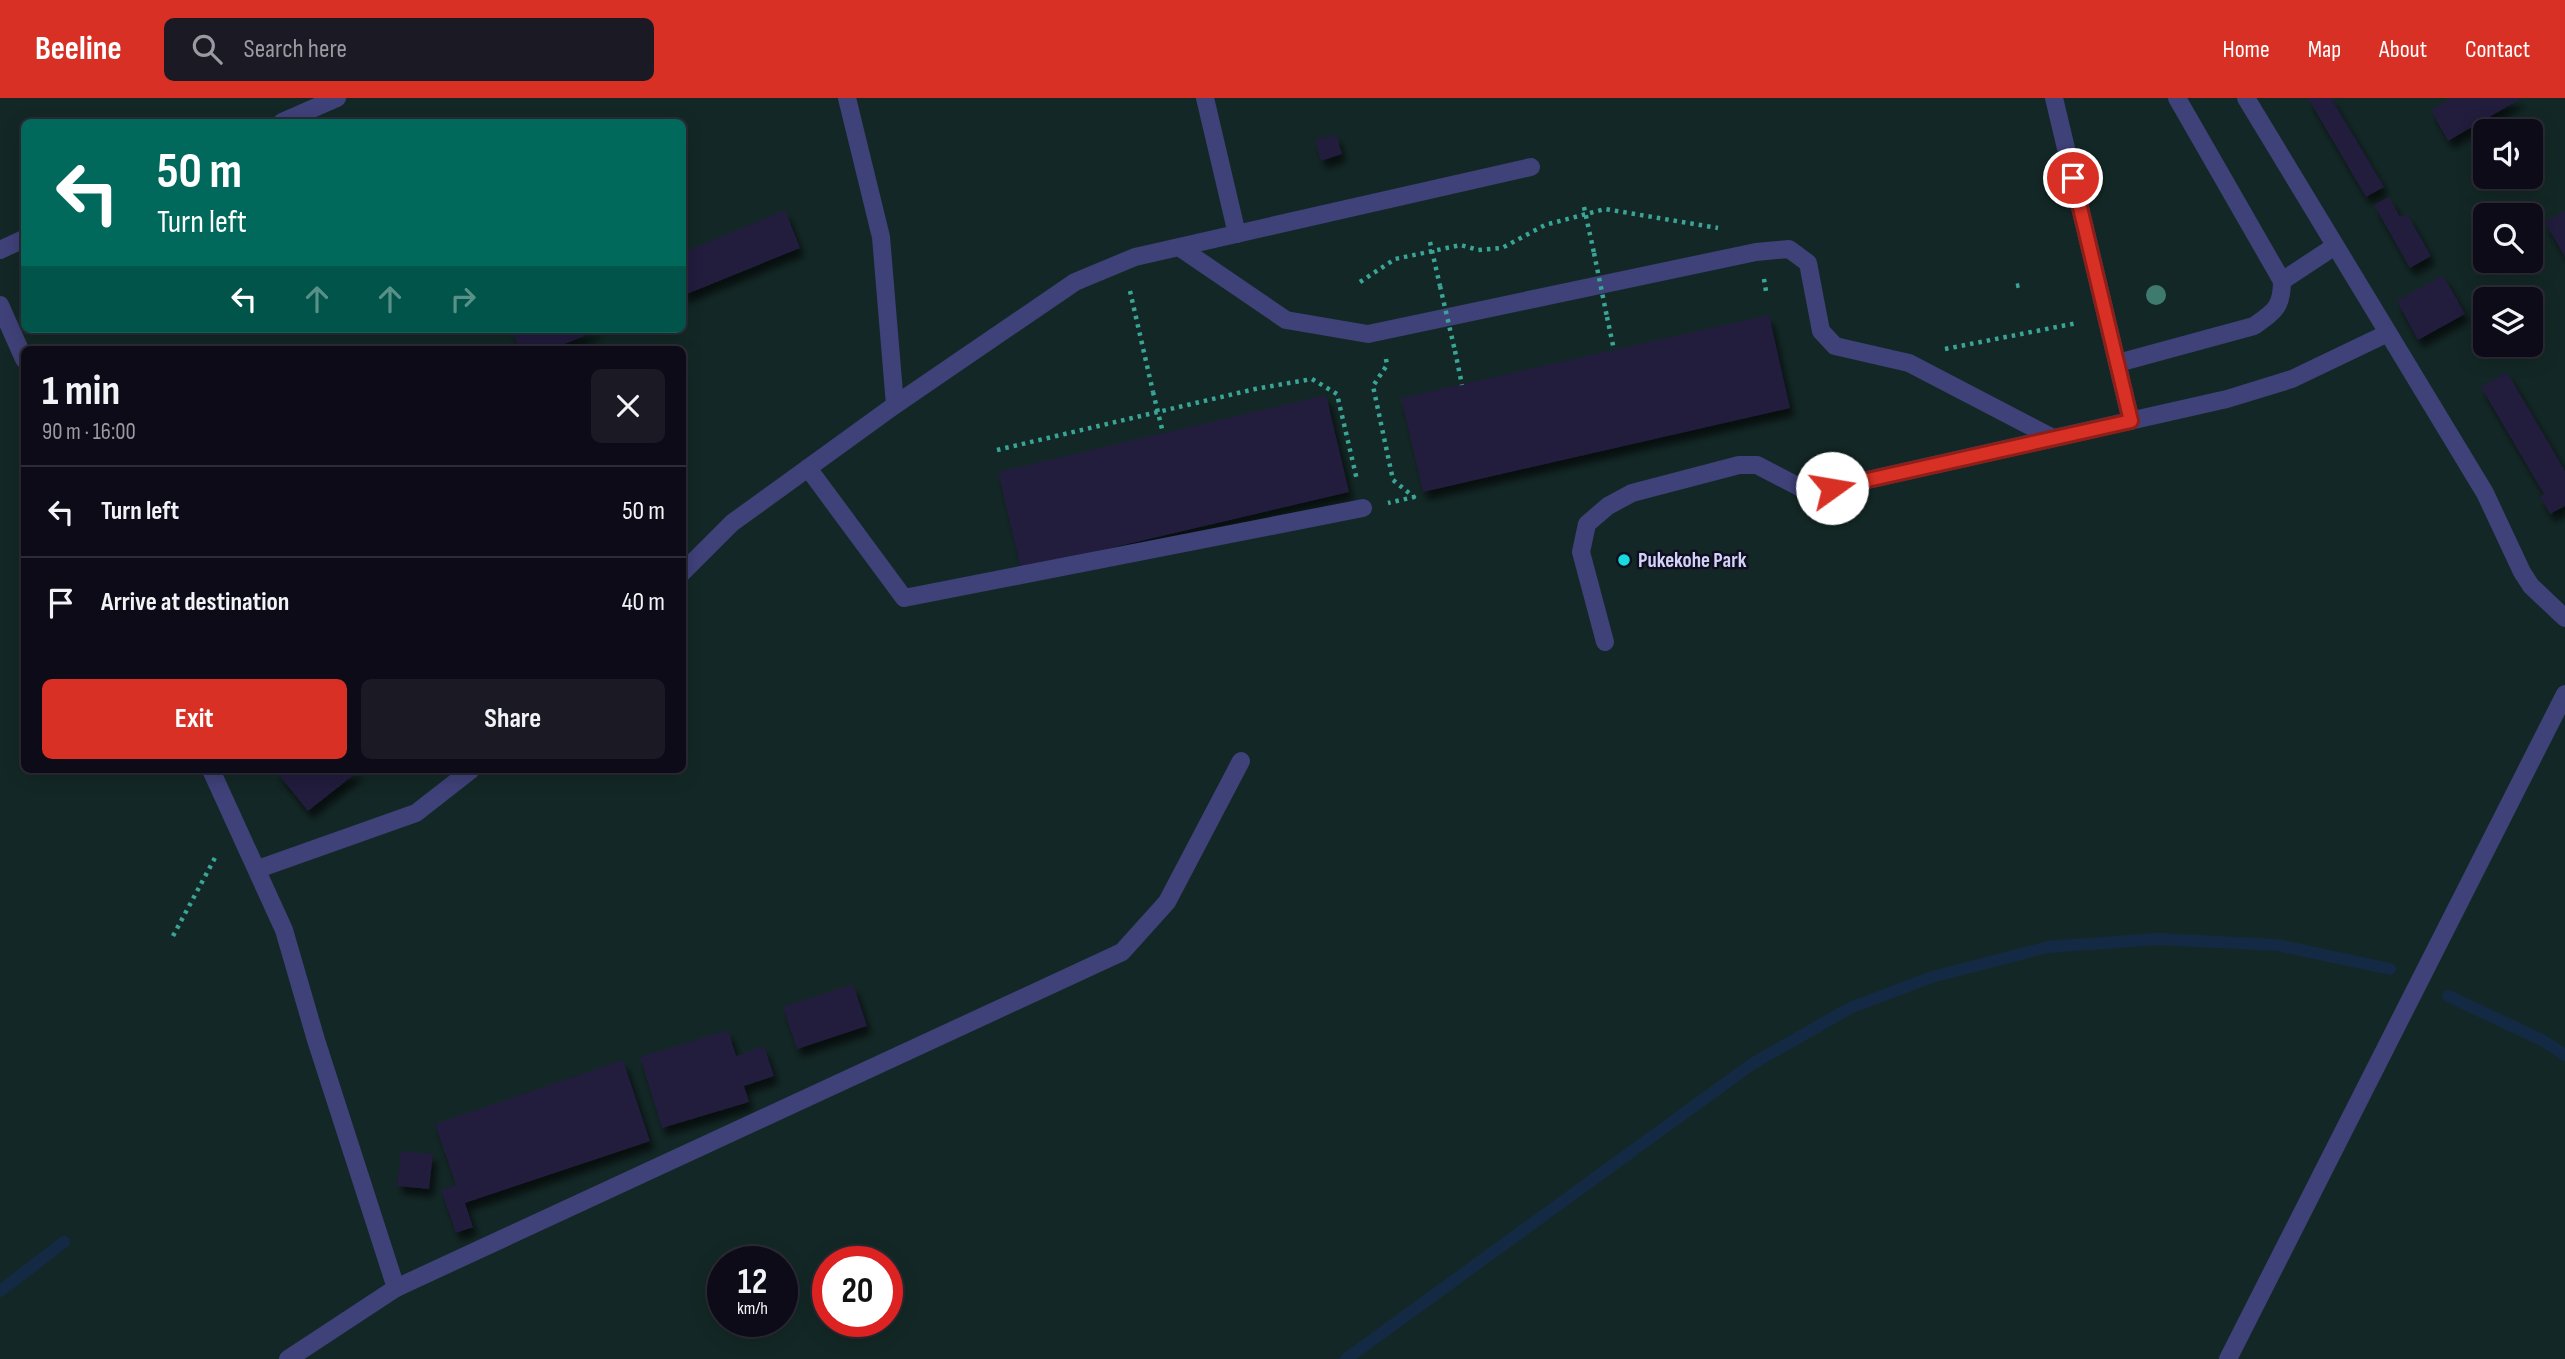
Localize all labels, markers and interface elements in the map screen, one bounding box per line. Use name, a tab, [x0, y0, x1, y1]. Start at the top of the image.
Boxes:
search box	[164, 18, 654, 81]
text: Beeline	[35, 29, 122, 69]
icon: search	[188, 30, 226, 68]
text: Search here	[244, 34, 347, 65]
text: Home	[2222, 35, 2270, 64]
text: Map	[2308, 35, 2341, 64]
text: About	[2379, 35, 2427, 64]
text: Contact	[2465, 35, 2530, 64]
map controls	[2473, 119, 2543, 357]
button: sound	[2473, 119, 2543, 189]
text: 50 m	[157, 143, 242, 202]
icon: left	[42, 147, 133, 238]
pin	[2043, 148, 2103, 208]
icon: arrive	[2054, 159, 2092, 197]
text: Turn left	[157, 203, 247, 242]
button: search	[2473, 203, 2543, 273]
icon: left	[225, 280, 263, 318]
icon: ahead	[298, 280, 336, 318]
icon: ahead	[371, 280, 409, 318]
icon: right	[444, 280, 482, 318]
button: layers	[2473, 287, 2543, 357]
text: 1 min	[42, 366, 120, 417]
button: close	[591, 369, 665, 443]
text: 90 m · 16:00	[42, 418, 136, 446]
position arrow	[1795, 451, 1869, 525]
icon: left	[42, 493, 80, 531]
text: Turn left	[101, 496, 179, 527]
text: 50 m	[622, 496, 665, 527]
place label: Pukekohe Park	[1638, 548, 1747, 573]
marker: Pukekohe Park	[1616, 552, 1632, 568]
icon: arrive	[42, 584, 80, 622]
text: Arrive at destination	[101, 587, 289, 618]
text: 40 m	[622, 587, 665, 618]
button: Exit	[42, 679, 347, 759]
button: Share	[361, 679, 665, 759]
speed limit sign: 20	[812, 1246, 903, 1337]
text: 12	[738, 1261, 767, 1304]
text: km/h	[737, 1298, 768, 1319]

